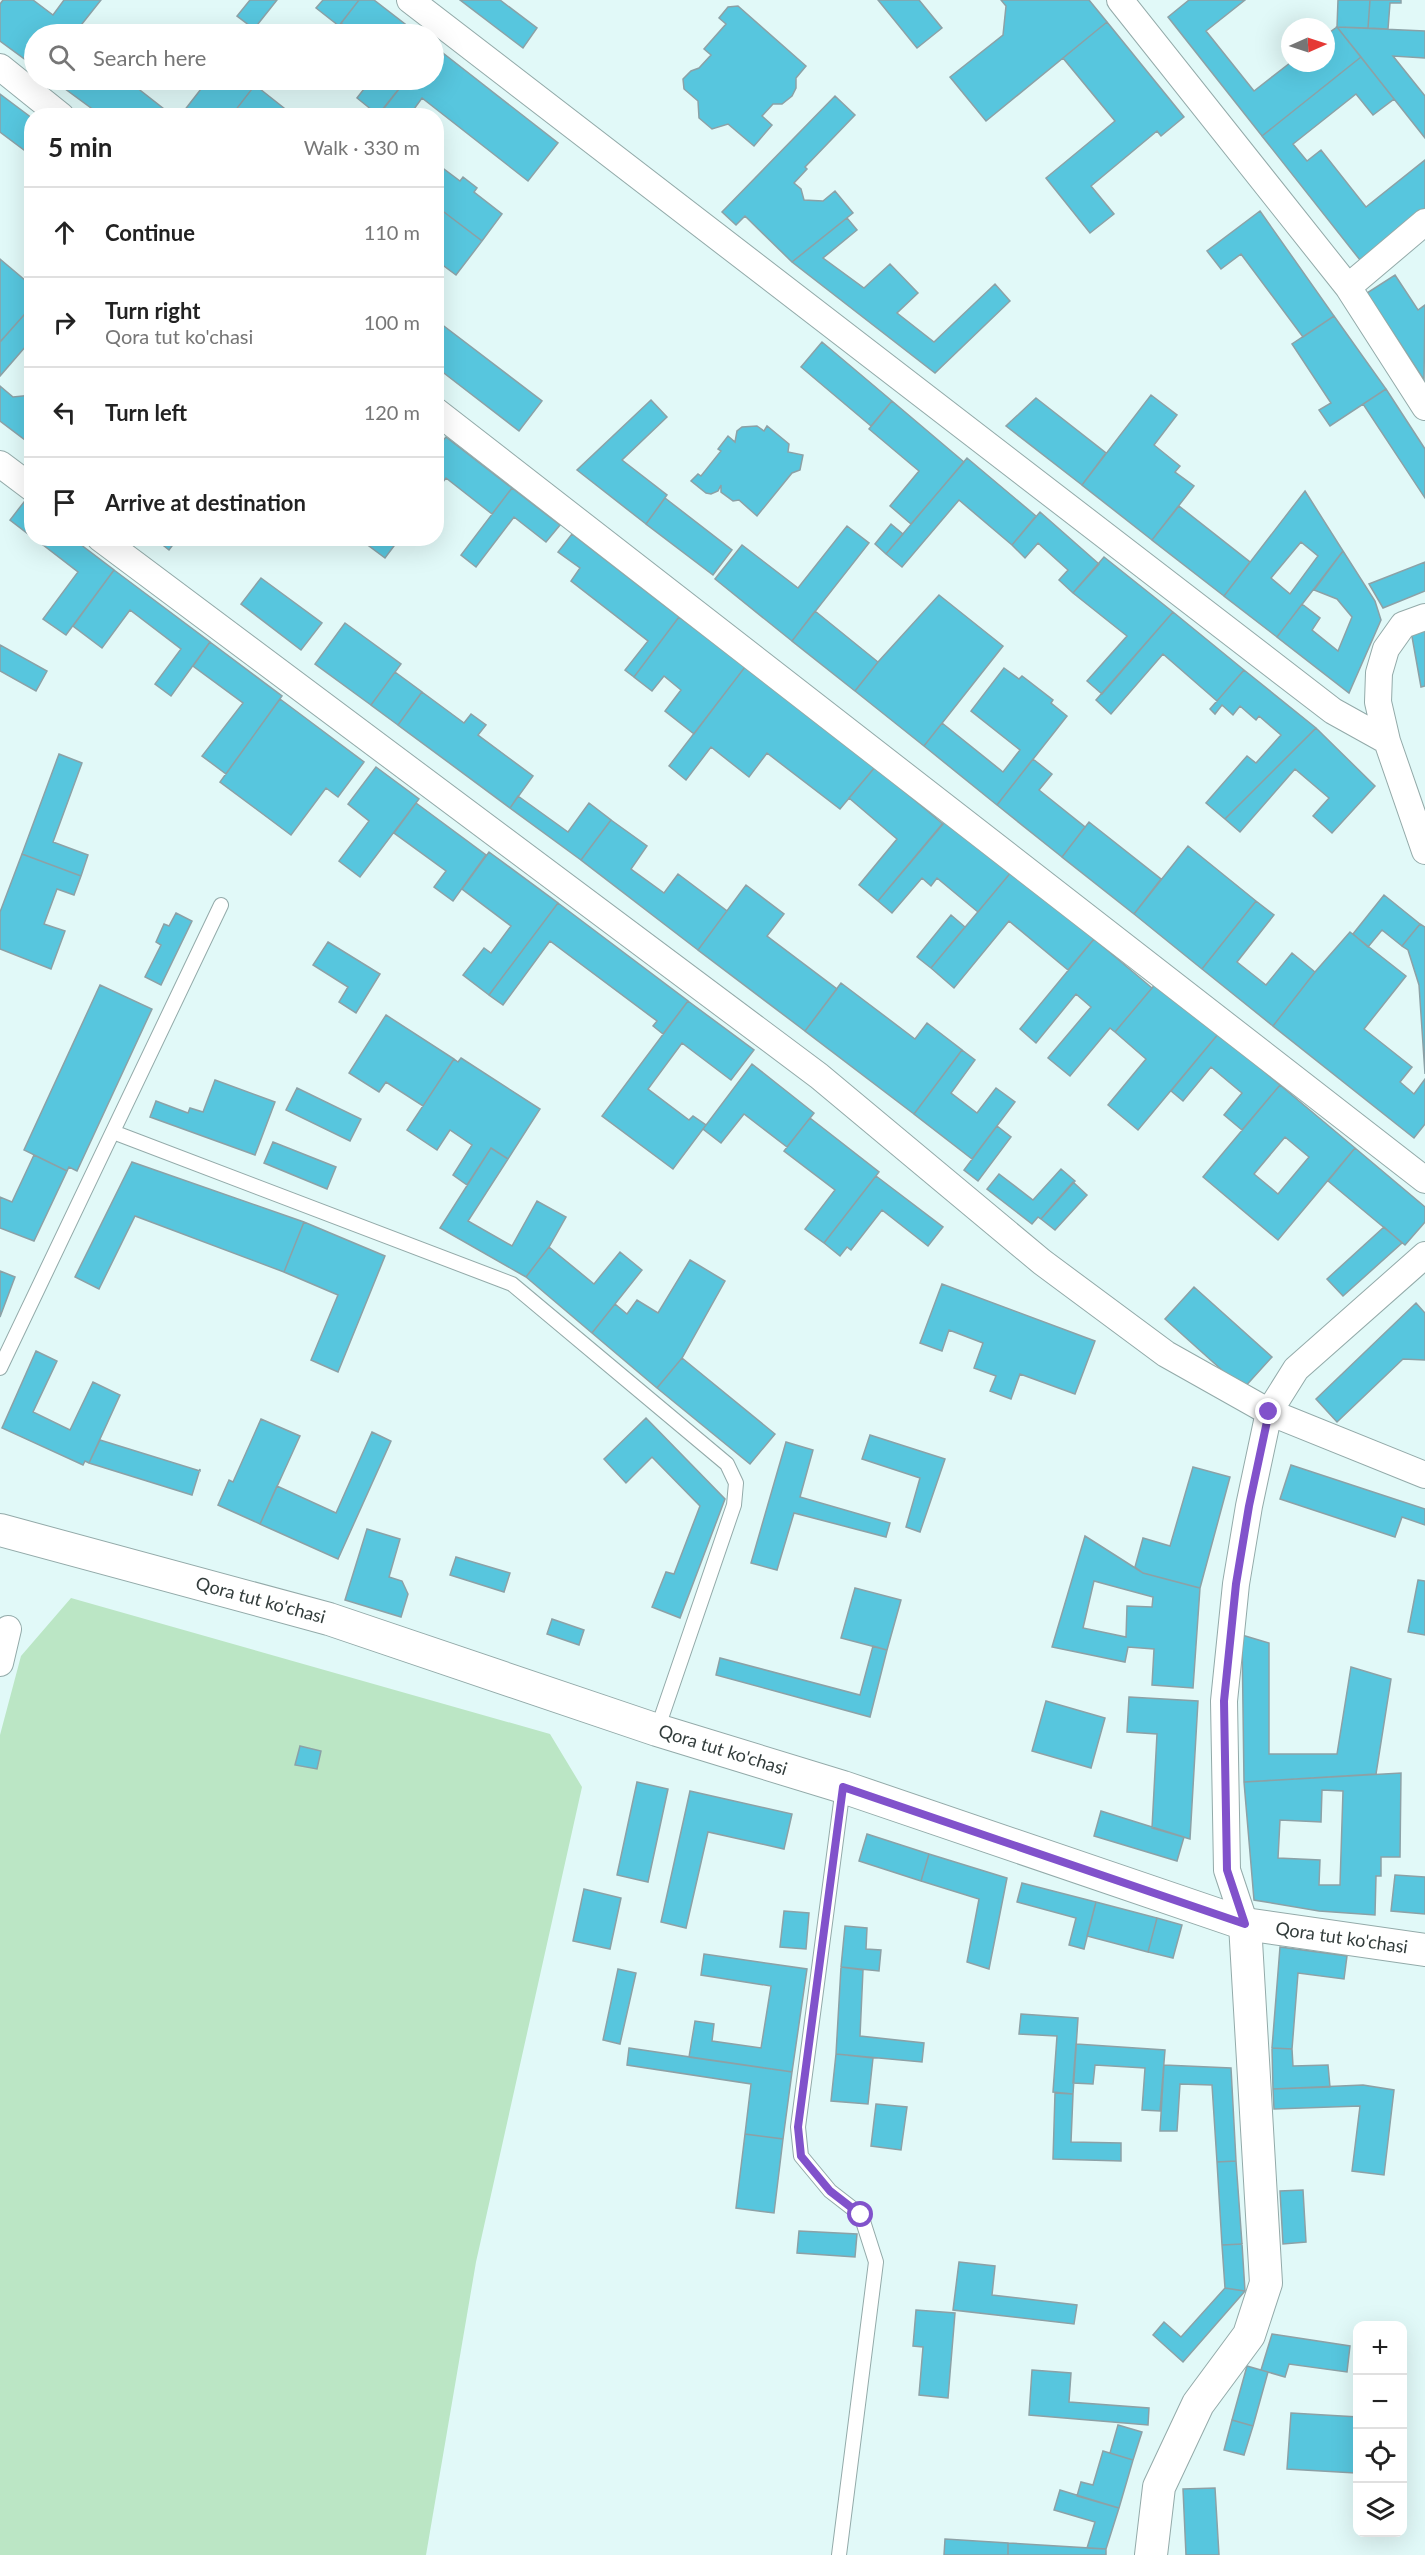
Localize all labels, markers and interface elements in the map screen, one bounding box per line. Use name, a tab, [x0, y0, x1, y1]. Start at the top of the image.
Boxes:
north arrow	[1281, 18, 1335, 72]
search box	[24, 24, 444, 90]
icon: search	[45, 41, 78, 74]
text: Search here	[93, 44, 206, 71]
text: 5 min	[48, 131, 112, 163]
text: Walk · 330 m	[304, 135, 420, 159]
icon: ahead	[48, 216, 81, 249]
text: Continue	[105, 219, 195, 246]
text: 110 m	[364, 220, 420, 244]
text: Turn right	[105, 297, 200, 324]
icon: right	[48, 306, 81, 339]
text: 100 m	[364, 310, 420, 334]
text: Qora tut ko'chasi	[105, 324, 253, 348]
icon: left	[48, 396, 81, 429]
text: Turn left	[105, 399, 187, 426]
text: 120 m	[364, 400, 420, 424]
icon: arrive	[48, 486, 81, 519]
text: Arrive at destination	[105, 489, 306, 516]
route end	[1255, 1398, 1281, 1424]
street label: Qora tut ko'chasi	[194, 1571, 328, 1628]
street label: Qora tut ko'chasi	[656, 1719, 790, 1779]
street label: Qora tut ko'chasi	[1274, 1917, 1409, 1957]
route start	[847, 2201, 873, 2227]
map controls	[1353, 2321, 1407, 2537]
button: +	[1353, 2321, 1407, 2375]
button: −	[1353, 2375, 1407, 2429]
button: locate	[1353, 2429, 1407, 2483]
button: layers	[1353, 2483, 1407, 2537]

